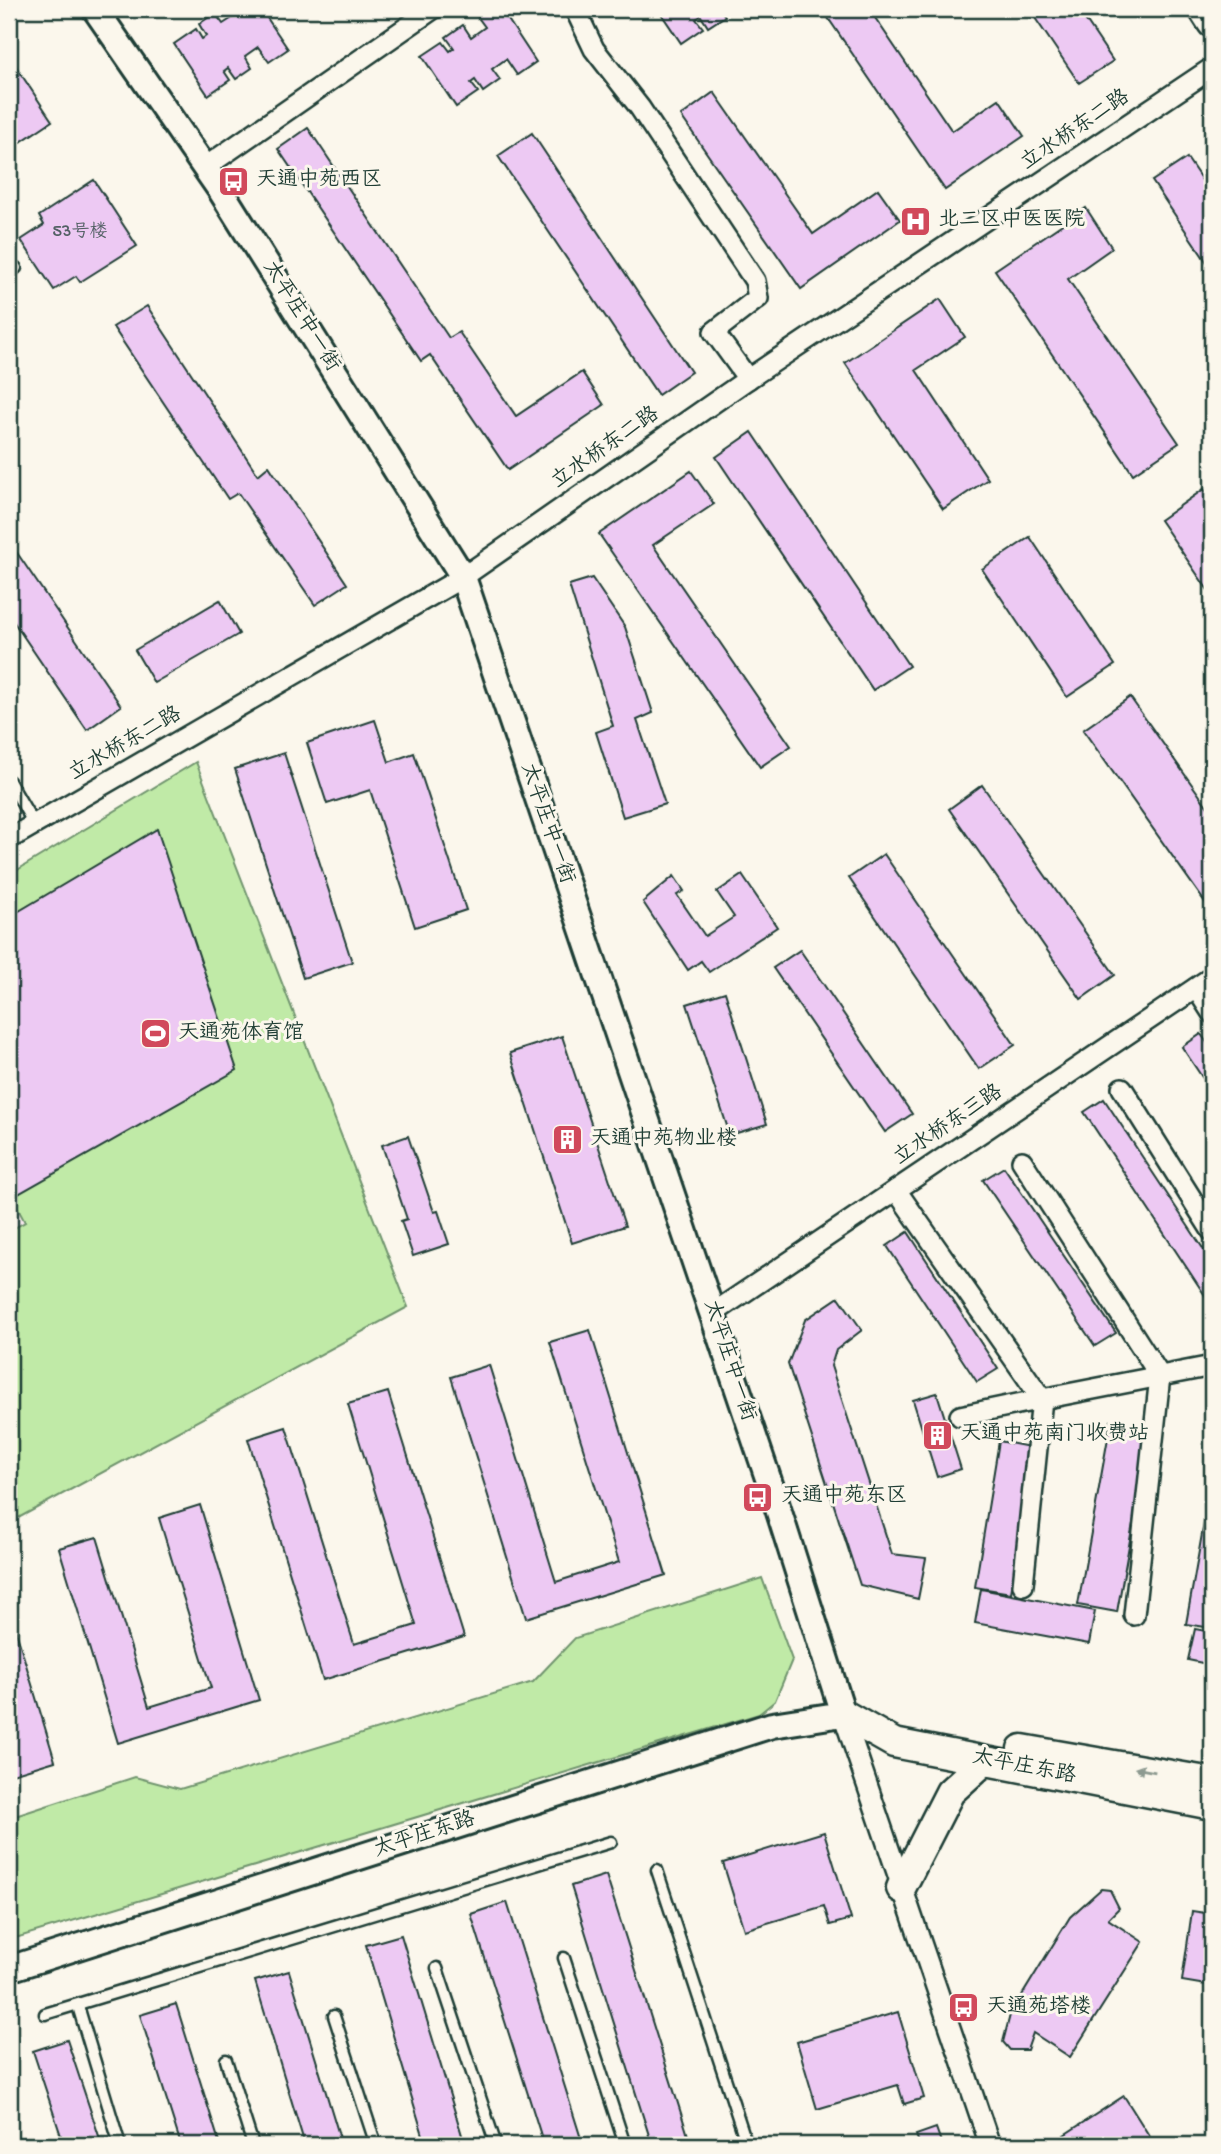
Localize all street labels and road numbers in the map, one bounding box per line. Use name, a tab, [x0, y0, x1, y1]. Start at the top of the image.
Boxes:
street label: 立水桥东二路	[1016, 84, 1135, 177]
street label: 太平庄中一街	[256, 256, 346, 377]
street label: 立水桥东二路	[546, 401, 665, 495]
street label: 立水桥东二路	[64, 701, 187, 787]
street label: 太平庄中一街	[514, 760, 580, 888]
street label: 立水桥东三路	[889, 1079, 1008, 1172]
street label: 太平庄中一街	[697, 1297, 761, 1425]
street label: 太平庄东路	[970, 1744, 1078, 1790]
street label: 太平庄东路	[371, 1806, 479, 1864]

